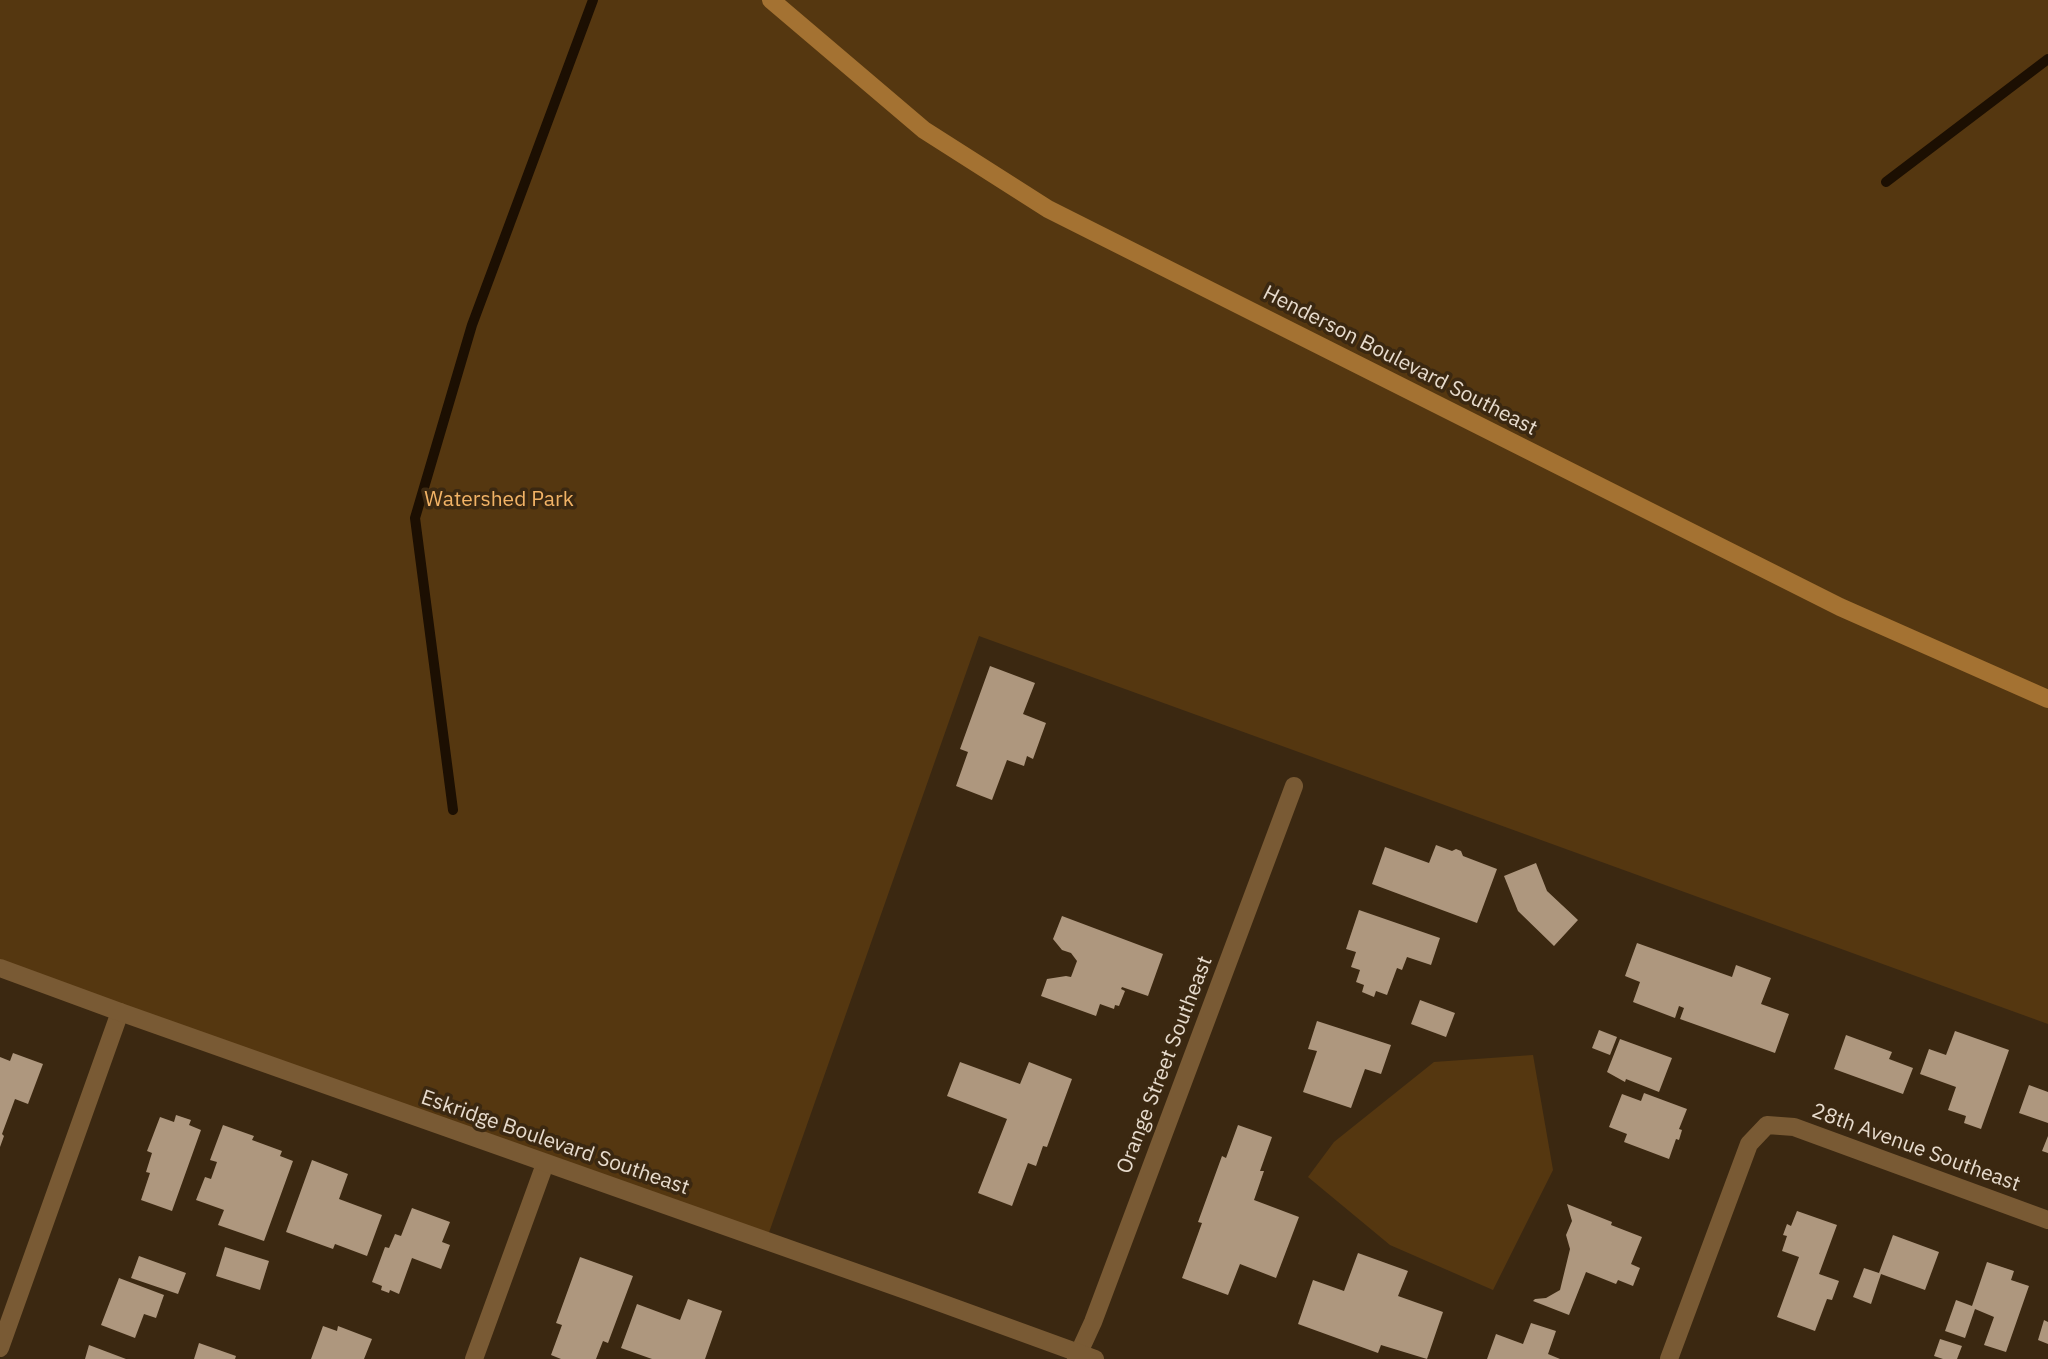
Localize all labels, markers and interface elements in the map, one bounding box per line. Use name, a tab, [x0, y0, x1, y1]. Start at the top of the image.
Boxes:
street label: Henderson Boulevard Southeast	[1259, 281, 1541, 441]
park label: Watershed Park	[424, 487, 574, 513]
street label: Orange Street Southeast	[1112, 953, 1218, 1177]
street label: Eskridge Boulevard Southeast	[418, 1085, 692, 1201]
street label: 28th Avenue Southeast	[1808, 1099, 2024, 1197]

